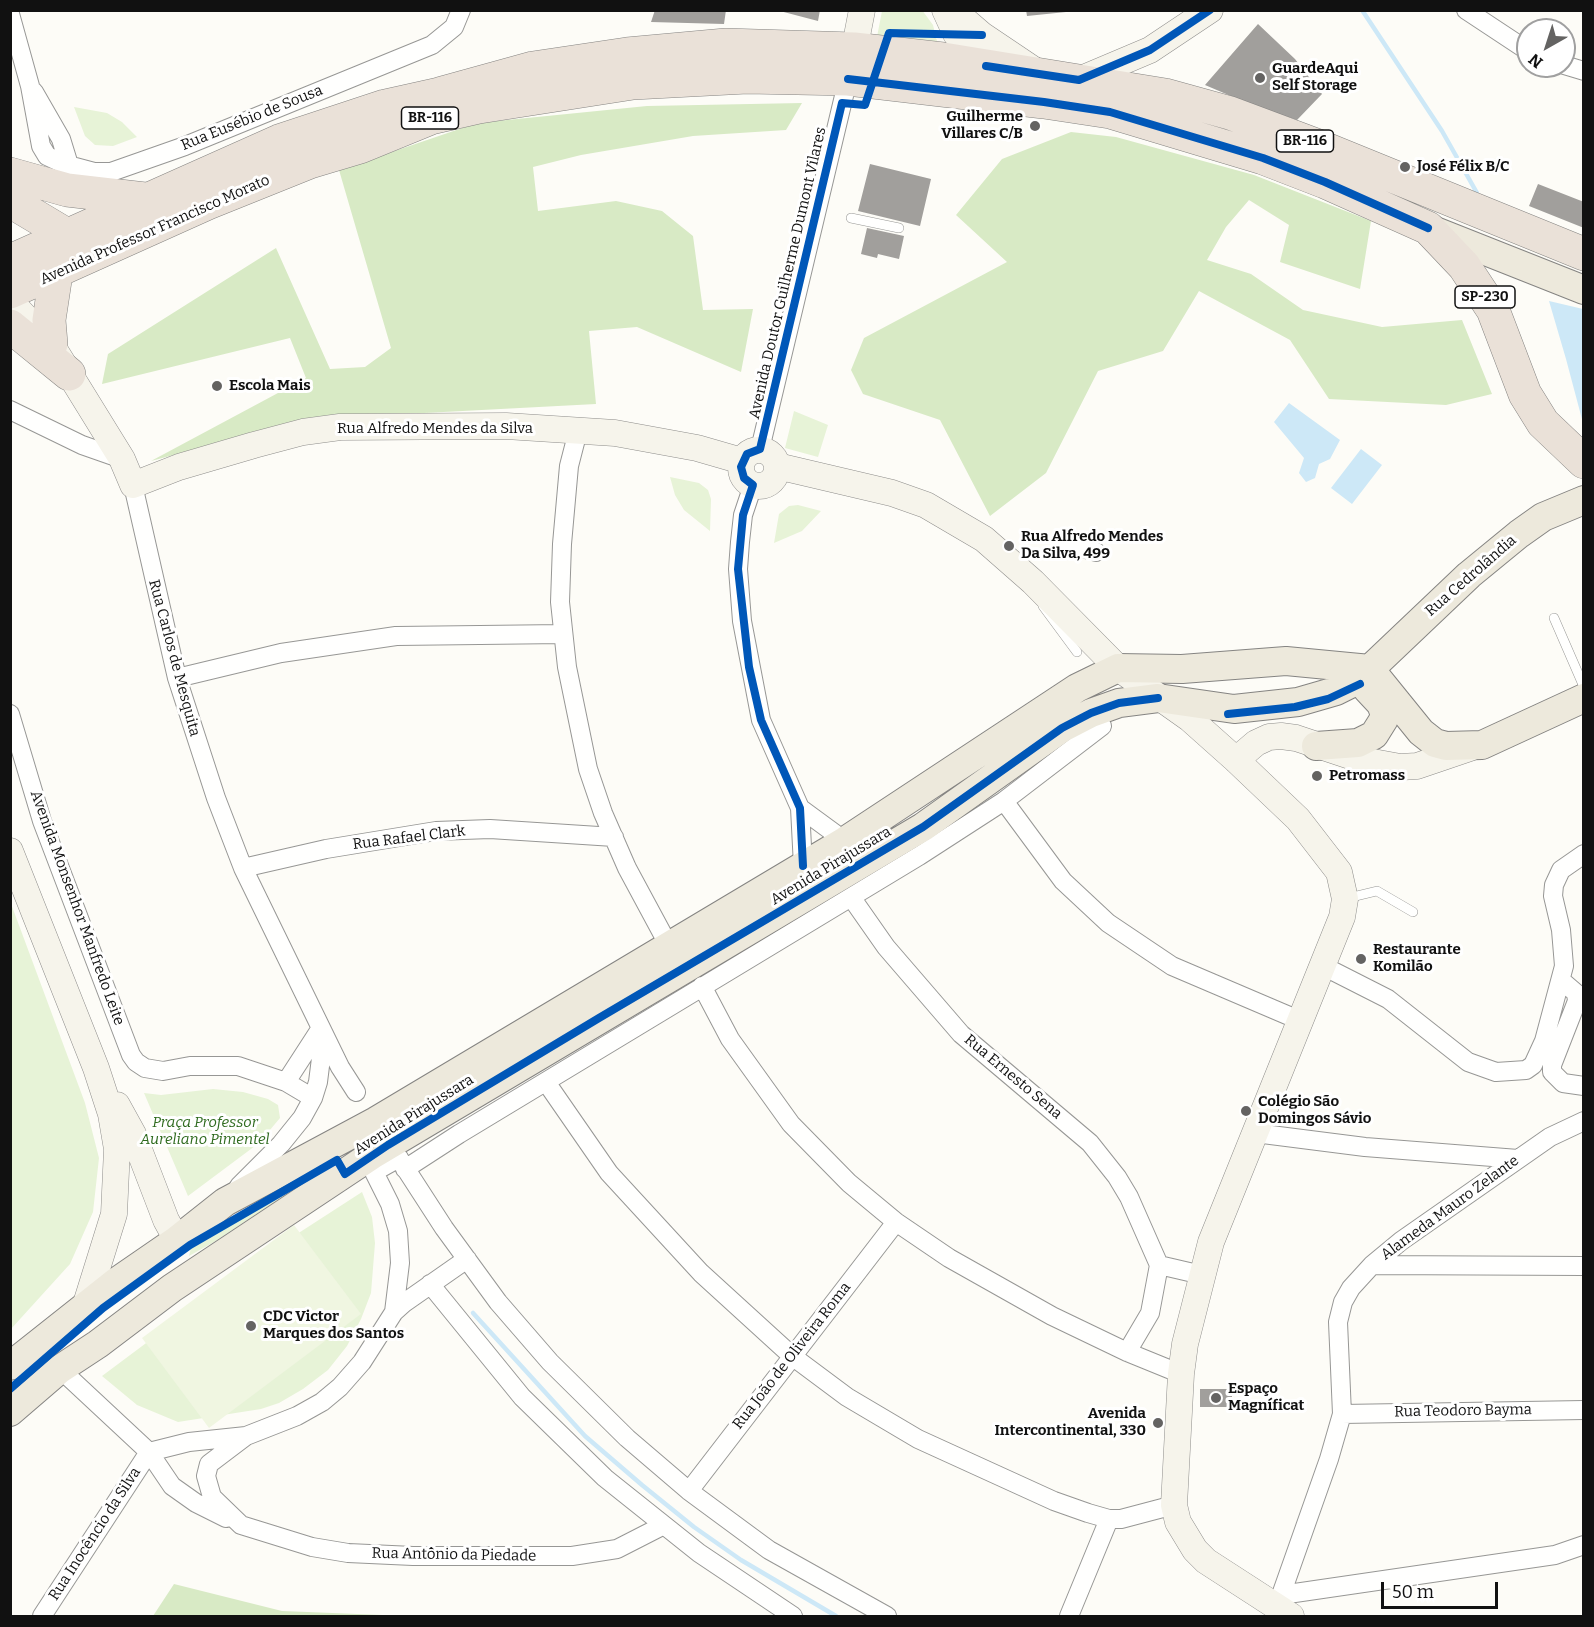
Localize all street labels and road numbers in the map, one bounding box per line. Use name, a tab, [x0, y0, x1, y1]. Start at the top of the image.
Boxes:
street label: Rua Eusébio de Sousa	[179, 81, 325, 155]
road number: BR-116	[402, 107, 458, 129]
street label: Avenida Doutor Guilherme Dumont Vilares	[746, 125, 830, 421]
road number: BR-116	[1276, 130, 1334, 152]
street label: Avenida Professor Francisco Morato	[37, 171, 273, 289]
road number: SP-230	[1455, 286, 1515, 308]
street label: Rua Alfredo Mendes da Silva	[337, 420, 533, 438]
street label: Rua Cedrolândia	[1422, 532, 1520, 620]
street label: Rua Carlos de Mesquita	[144, 578, 204, 738]
street label: Avenida Monsenhor Manfredo Leite	[26, 788, 128, 1028]
street label: Rua Rafael Clark	[352, 822, 466, 854]
street label: Avenida Pirajussara	[767, 823, 895, 909]
street label: Rua Ernesto Sena	[960, 1031, 1066, 1123]
street label: Avenida Pirajussara	[351, 1071, 477, 1159]
street label: Alameda Mauro Zelante	[1377, 1152, 1523, 1264]
street label: Rua João de Oliveira Roma	[729, 1279, 855, 1433]
street label: Rua Teodoro Bayma	[1394, 1401, 1532, 1421]
street label: Rua Inocêncio da Silva	[45, 1464, 145, 1604]
street label: Rua Antônio da Piedade	[371, 1545, 537, 1565]

